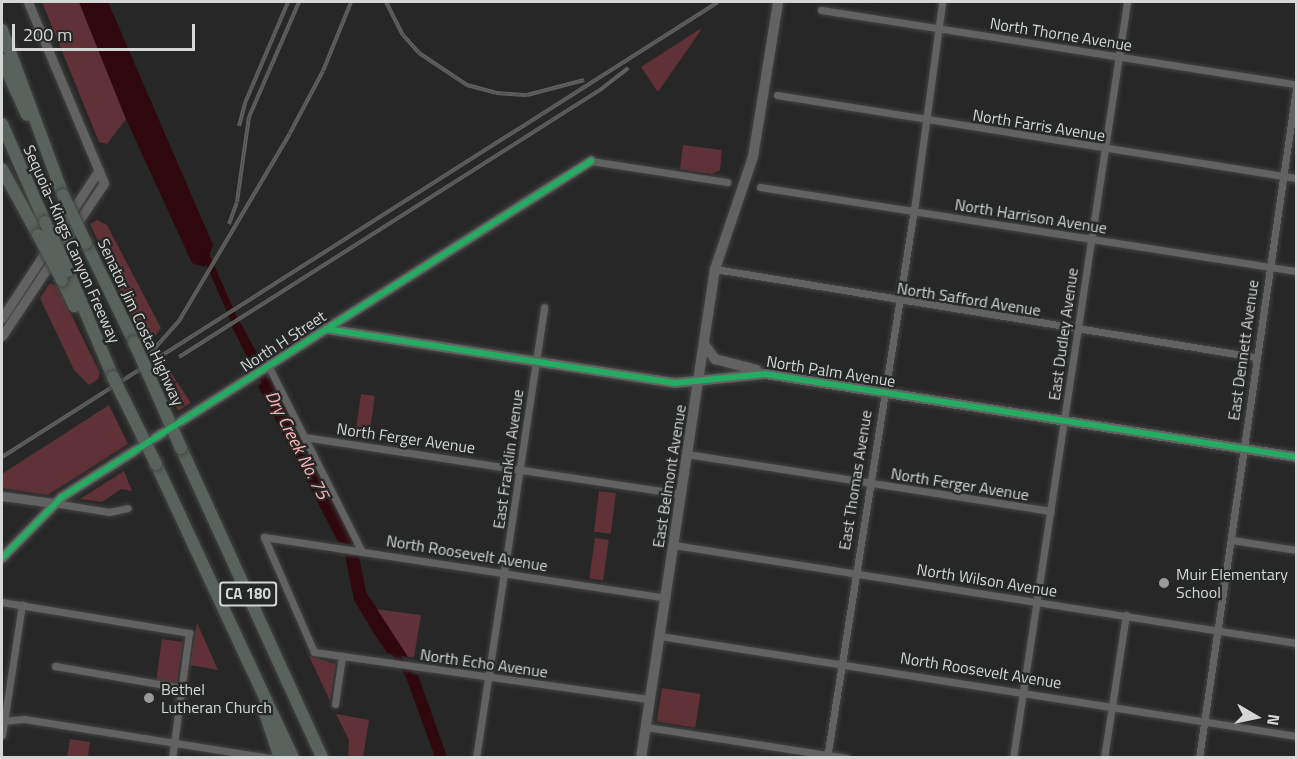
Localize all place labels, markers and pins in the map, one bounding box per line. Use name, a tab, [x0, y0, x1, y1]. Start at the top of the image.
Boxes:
place label: Muir Elementary School	[1176, 564, 1288, 602]
marker: Muir Elementary School	[1157, 576, 1171, 590]
place label: Bethel Lutheran Church	[161, 679, 272, 717]
marker: Bethel Lutheran Church	[142, 691, 156, 705]

